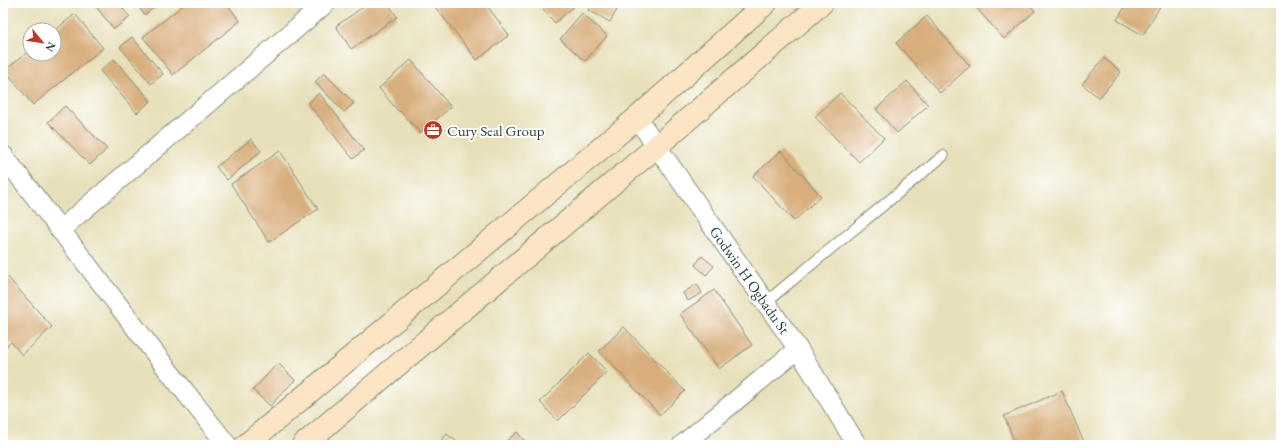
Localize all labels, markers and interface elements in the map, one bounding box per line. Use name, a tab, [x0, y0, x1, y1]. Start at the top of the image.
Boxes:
north arrow	[22, 22, 62, 62]
text: N	[42, 40, 59, 54]
office icon: Cury Seal Group	[422, 119, 444, 141]
place label: Cury Seal Group	[447, 121, 545, 140]
street label: Godwin H Ogbadu St	[706, 222, 795, 338]

